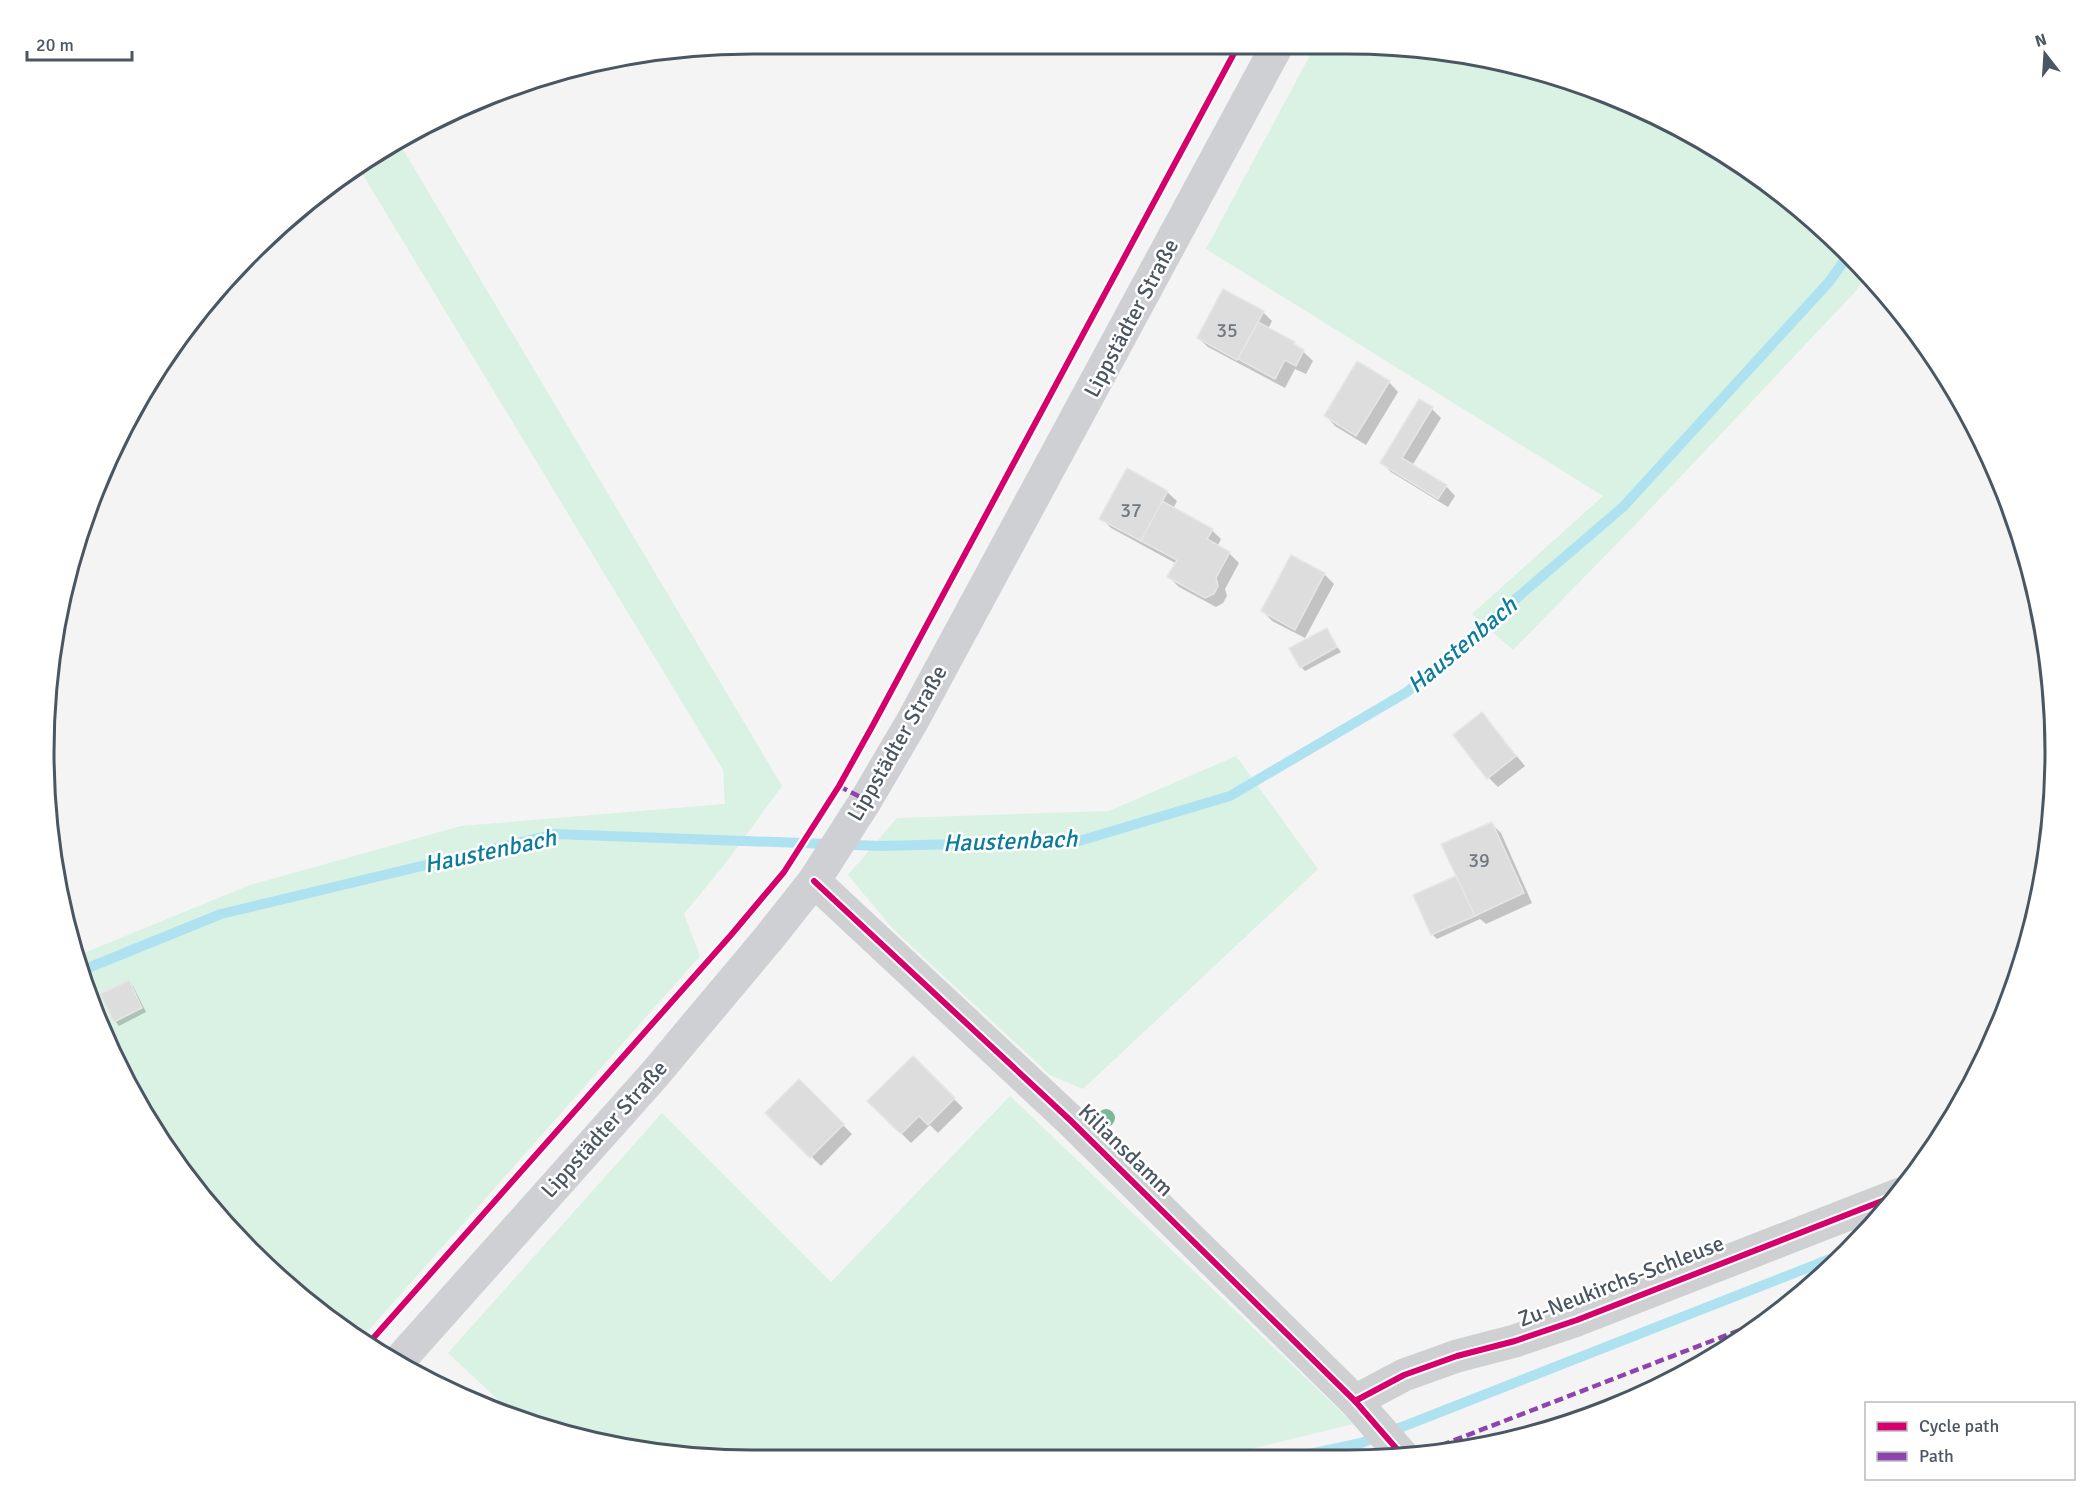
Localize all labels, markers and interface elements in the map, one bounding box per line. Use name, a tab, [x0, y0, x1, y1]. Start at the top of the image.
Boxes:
scale bar	[27, 24, 132, 62]
north arrow	[2015, 24, 2075, 84]
text: N	[2033, 29, 2049, 52]
text: 20 m	[36, 34, 74, 56]
street label: Lippstädter Straße	[1078, 234, 1184, 402]
house number: 35	[1216, 318, 1238, 343]
house number: 37	[1120, 498, 1142, 523]
water label: Haustenbach	[1401, 590, 1524, 700]
street label: Lippstädter Straße	[841, 660, 953, 826]
water label: Haustenbach	[421, 822, 560, 880]
water label: Haustenbach	[942, 824, 1079, 858]
house number: 39	[1468, 848, 1490, 873]
street label: Lippstädter Straße	[535, 1055, 673, 1203]
street label: Kiliansdamm	[1073, 1098, 1179, 1202]
street label: Zu-Neukirchs-Schleuse	[1514, 1229, 1728, 1333]
legend	[1865, 1402, 2075, 1480]
text: Cycle path	[1919, 1415, 1999, 1437]
text: Path	[1919, 1445, 1954, 1467]

